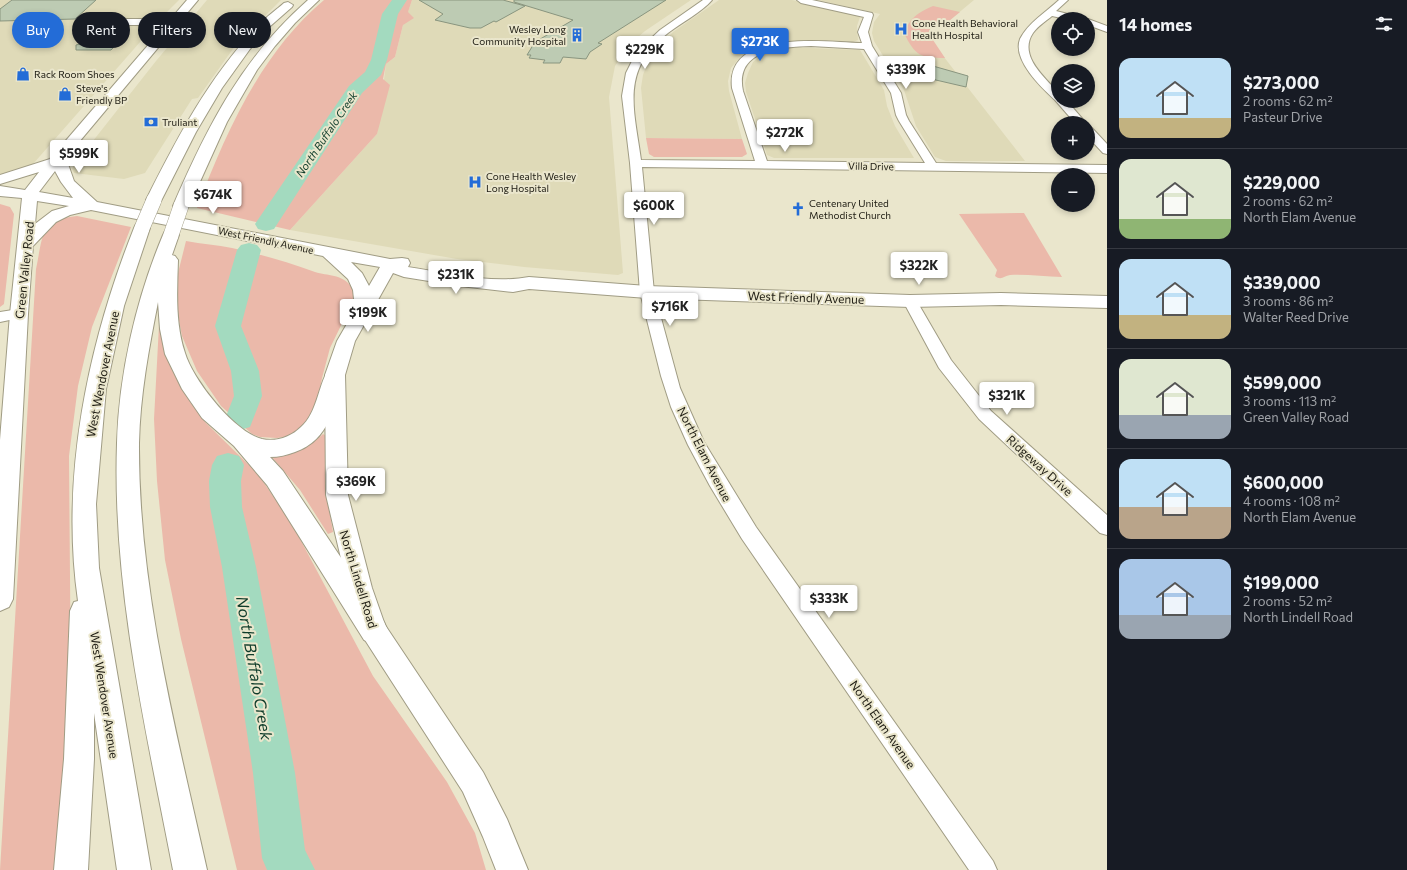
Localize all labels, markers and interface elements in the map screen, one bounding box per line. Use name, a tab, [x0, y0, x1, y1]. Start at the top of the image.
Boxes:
chip: Buy	[12, 12, 64, 48]
chip: Rent	[72, 12, 130, 48]
chip: Filters	[138, 12, 206, 48]
chip: New	[214, 12, 271, 48]
map controls	[1051, 12, 1095, 212]
button: locate	[1051, 12, 1095, 56]
icon: filters	[1373, 13, 1395, 35]
text: 14 homes	[1119, 14, 1192, 35]
place label: Cone Health Behavioral Health Hospital	[912, 17, 1018, 41]
hospital icon: Cone Health Behavioral Health Hospital	[893, 21, 909, 37]
place label: Wesley Long Community Hospital	[472, 23, 567, 47]
building icon: Wesley Long Community Hospital	[569, 27, 585, 43]
pin: $273K	[732, 28, 788, 62]
text: $273K	[741, 33, 779, 49]
pin: $229K	[617, 36, 673, 70]
text: $229K	[625, 41, 665, 57]
pin: $339K	[878, 56, 934, 90]
text: $339K	[886, 61, 926, 77]
button: layers	[1051, 64, 1095, 108]
shop icon: Rack Room Shoes	[15, 66, 31, 82]
place label: Rack Room Shoes	[34, 68, 115, 80]
text: $273,000	[1243, 72, 1319, 93]
icon: home	[1151, 74, 1199, 122]
place label: Steve's Friendly BP	[76, 82, 127, 106]
shop icon: Steve's Friendly BP	[57, 86, 73, 102]
water label: North Buffalo Creek	[293, 88, 360, 179]
text: 2 rooms · 62 m²	[1243, 93, 1333, 109]
text: Pasteur Drive	[1243, 109, 1322, 125]
bank icon: Truliant	[143, 114, 159, 130]
place label: Truliant	[162, 116, 197, 128]
button: +	[1051, 116, 1095, 160]
pin: $272K	[757, 119, 813, 153]
text: $272K	[766, 124, 804, 140]
pin: $599K	[51, 140, 107, 174]
text: $599K	[59, 145, 99, 161]
street label: Villa Drive	[848, 160, 894, 172]
button: −	[1051, 168, 1095, 212]
place label: Cone Health Wesley Long Hospital	[486, 170, 576, 194]
text: $229,000	[1243, 172, 1320, 193]
hospital icon: Cone Health Wesley Long Hospital	[467, 174, 483, 190]
icon: home	[1151, 175, 1199, 223]
pin: $674K	[185, 181, 241, 215]
text: $674K	[194, 186, 232, 202]
pin: $600K	[626, 192, 682, 226]
text: 2 rooms · 62 m²	[1243, 193, 1333, 209]
text: $600K	[633, 197, 675, 213]
place label: Centenary United Methodist Church	[809, 197, 891, 221]
church icon: Centenary United Methodist Church	[790, 201, 806, 217]
text: North Elam Avenue	[1243, 209, 1356, 225]
street label: Green Valley Road	[12, 221, 36, 319]
street label: West Friendly Avenue	[217, 224, 315, 256]
pin: $322K	[891, 252, 947, 286]
text: $322K	[900, 257, 938, 273]
pin: $231K	[428, 261, 484, 295]
text: $231K	[437, 266, 475, 282]
text: $339,000	[1243, 272, 1321, 293]
icon: home	[1151, 275, 1199, 323]
street label: West Friendly Avenue	[747, 288, 865, 306]
pin: $716K	[642, 293, 698, 327]
text: 3 rooms · 86 m²	[1243, 293, 1334, 309]
text: $716K	[651, 298, 689, 314]
pin: $199K	[340, 299, 396, 333]
text: $199K	[349, 304, 387, 320]
text: Walter Reed Drive	[1243, 309, 1349, 325]
street label: West Wendover Avenue	[83, 310, 121, 438]
text: $599,000	[1243, 372, 1321, 393]
icon: home	[1151, 375, 1199, 423]
pin: $321K	[979, 382, 1035, 416]
text: $321K	[988, 387, 1026, 403]
text: 3 rooms · 113 m²	[1243, 393, 1336, 409]
street label: North Elam Avenue	[675, 404, 735, 504]
text: Green Valley Road	[1243, 409, 1349, 425]
street label: Ridgeway Drive	[1004, 432, 1076, 498]
pin: $369K	[328, 468, 384, 502]
text: $600,000	[1243, 472, 1324, 493]
text: $369K	[336, 473, 376, 489]
icon: home	[1151, 475, 1199, 523]
text: 4 rooms · 108 m²	[1243, 493, 1340, 509]
text: North Elam Avenue	[1243, 509, 1356, 525]
street label: North Lindell Road	[337, 528, 381, 630]
text: $199,000	[1243, 572, 1319, 593]
icon: home	[1151, 575, 1199, 623]
pin: $333K	[801, 585, 857, 619]
text: $333K	[809, 590, 849, 606]
text: 2 rooms · 52 m²	[1243, 593, 1332, 609]
water label: North Buffalo Creek	[233, 595, 277, 742]
text: North Lindell Road	[1243, 609, 1353, 625]
street label: West Wendover Avenue	[88, 631, 122, 759]
street label: North Elam Avenue	[847, 677, 919, 771]

